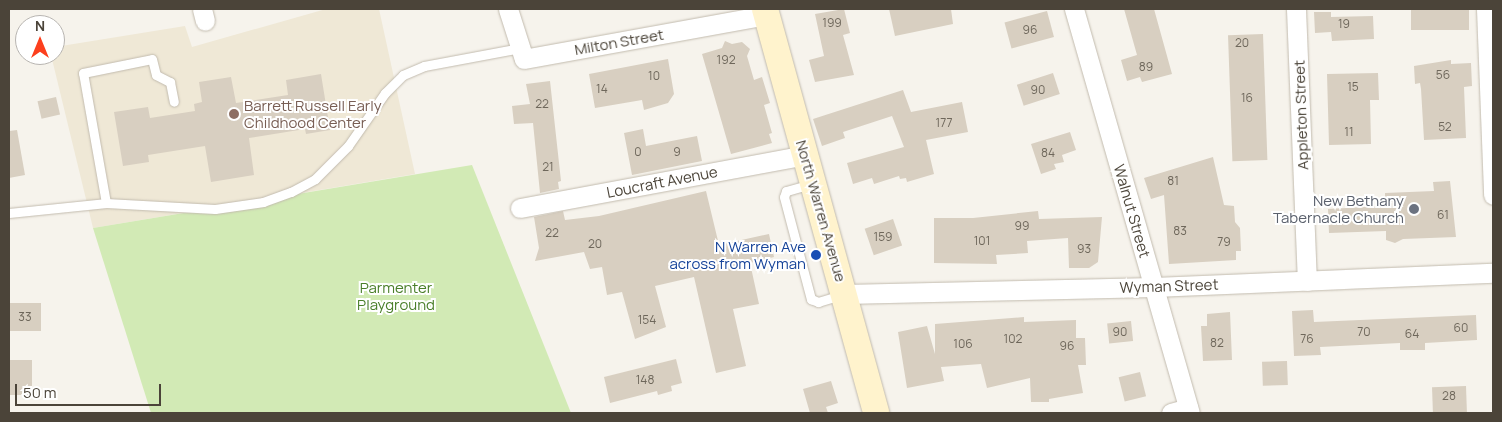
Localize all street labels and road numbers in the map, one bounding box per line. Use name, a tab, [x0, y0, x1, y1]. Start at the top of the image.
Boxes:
street label: Milton Street	[573, 25, 665, 59]
street label: Appleton Street	[1290, 60, 1312, 170]
street label: North Warren Avenue	[792, 138, 850, 284]
street label: Loucraft Avenue	[605, 162, 719, 202]
street label: Walnut Street	[1110, 162, 1154, 260]
street label: Wyman Street	[1119, 275, 1219, 297]

